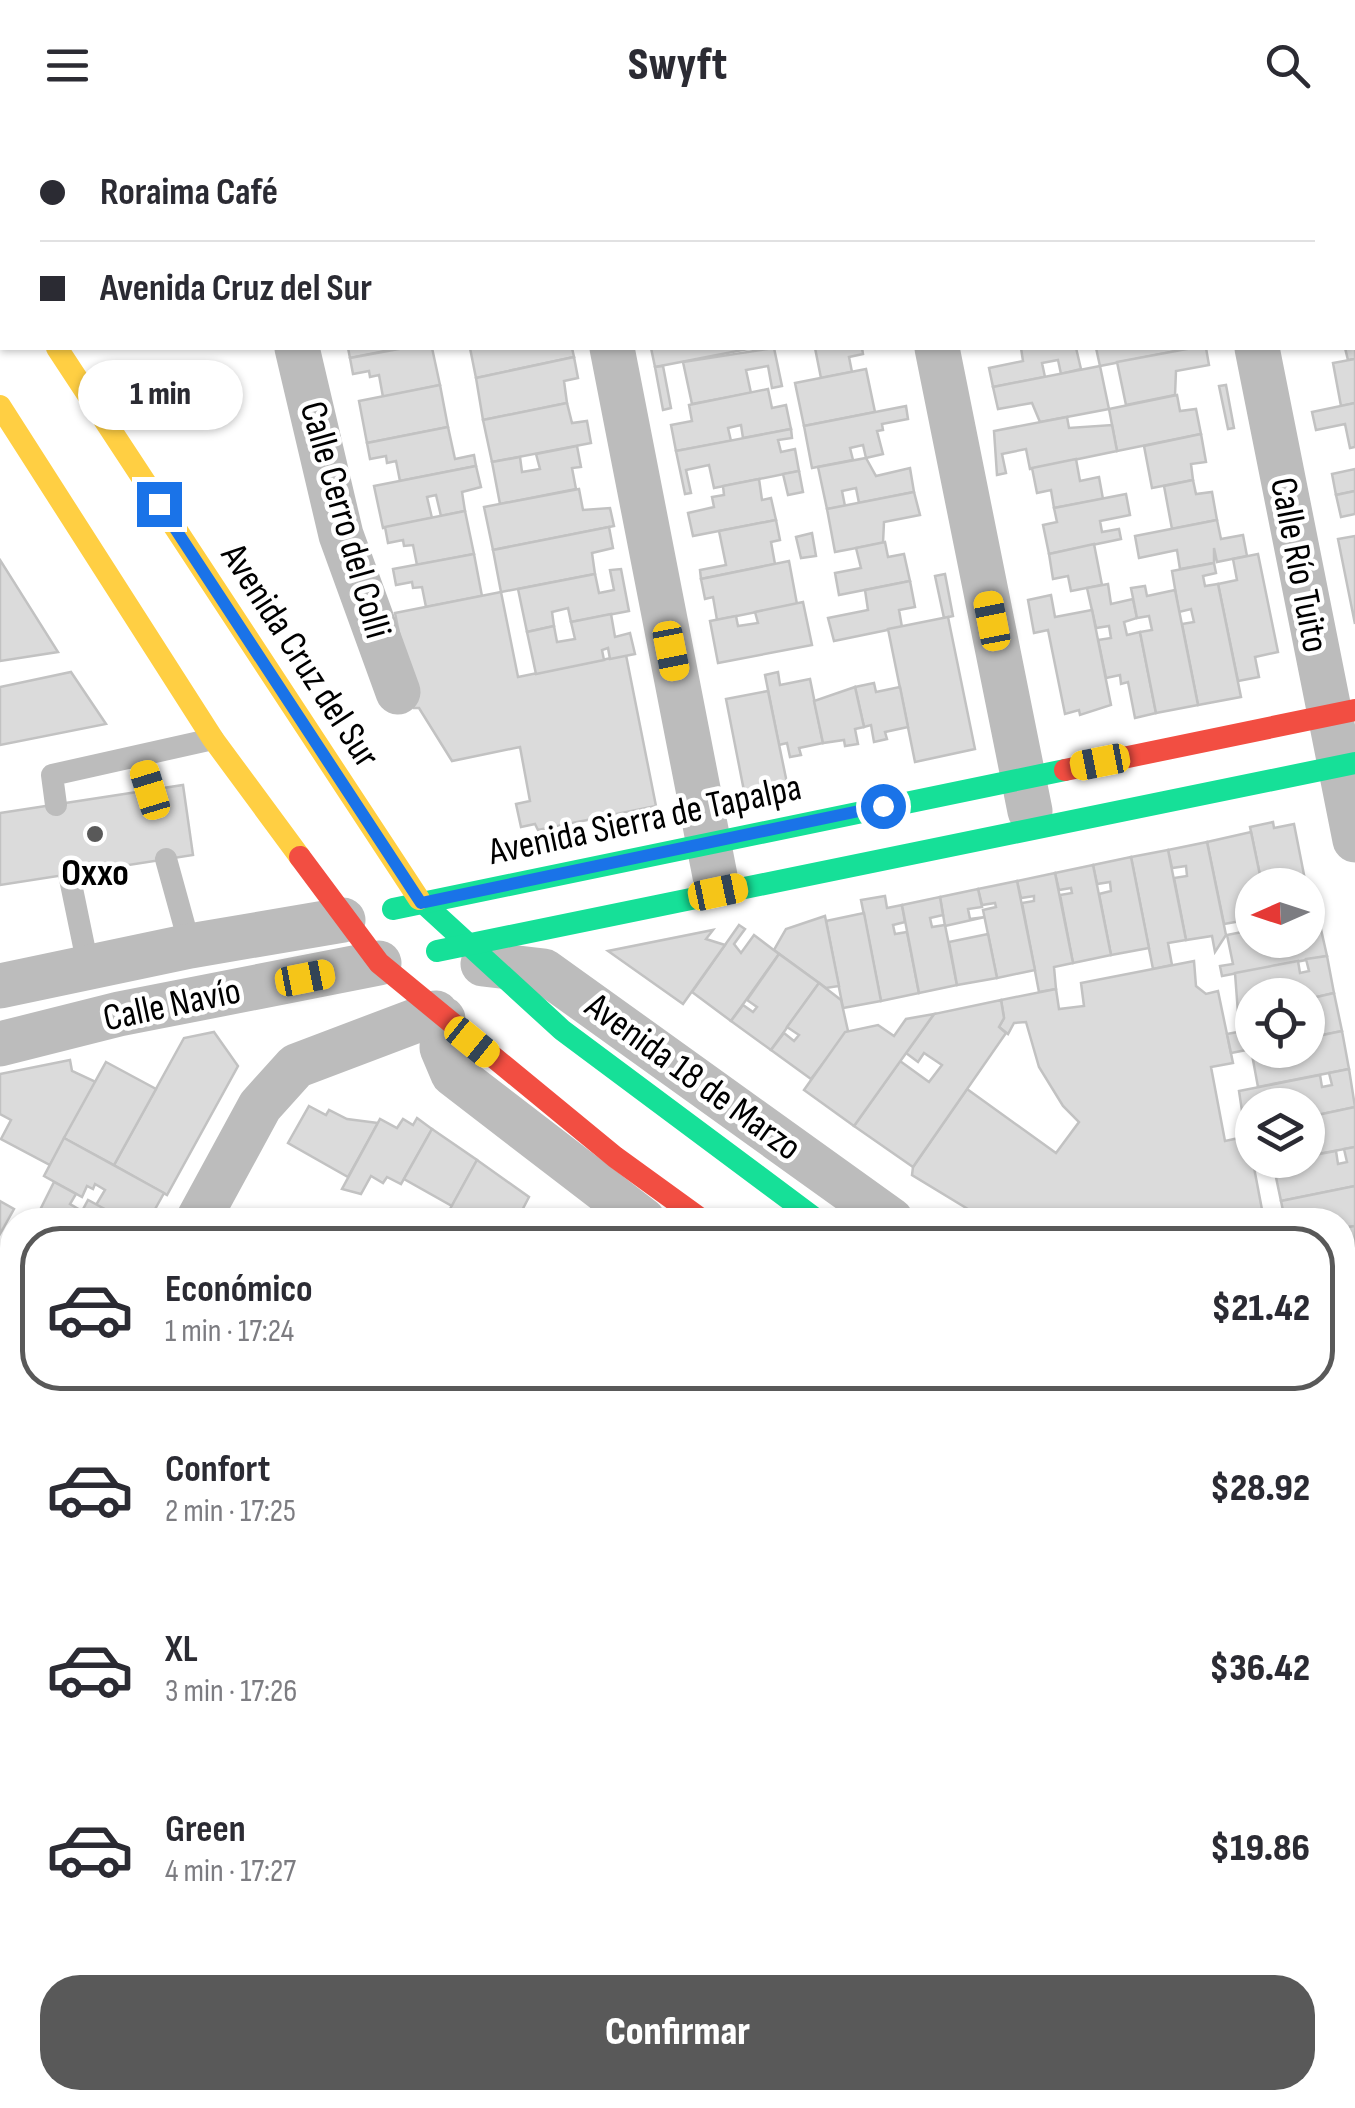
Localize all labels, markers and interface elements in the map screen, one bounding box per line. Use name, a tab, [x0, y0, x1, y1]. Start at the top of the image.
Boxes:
icon: menu	[40, 38, 95, 93]
text: Swyft	[628, 38, 727, 93]
icon: search	[1260, 38, 1315, 93]
text: Roraima Café	[100, 170, 278, 215]
text: Avenida Cruz del Sur	[100, 266, 372, 311]
callout: 1 min	[76, 359, 242, 429]
text: 1 min	[130, 375, 191, 414]
street label: Calle Cerro del Colli	[290, 396, 400, 644]
street label: Calle Río Tuito	[1260, 474, 1338, 656]
route end	[137, 482, 182, 527]
street label: Avenida Cruz del Sur	[210, 535, 389, 776]
car	[972, 589, 1012, 653]
car	[651, 619, 691, 683]
car	[1068, 742, 1132, 782]
car	[127, 757, 173, 823]
street label: Avenida Sierra de Tapalpa	[484, 765, 805, 875]
route start	[861, 784, 906, 829]
marker: Oxxo	[84, 823, 106, 845]
place label: Oxxo	[61, 851, 129, 896]
north arrow	[1235, 868, 1325, 958]
map controls	[1235, 868, 1325, 1178]
car	[686, 871, 750, 913]
car	[273, 958, 337, 998]
street label: Calle Navío	[99, 969, 245, 1041]
button: locate	[1235, 978, 1325, 1068]
street label: Avenida 18 de Marzo	[576, 983, 810, 1170]
car	[439, 1011, 505, 1073]
button: layers	[1235, 1088, 1325, 1178]
icon: car	[45, 1264, 135, 1354]
text: Económico	[165, 1267, 313, 1312]
text: $21.42	[1212, 1286, 1310, 1331]
text: 1 min · 17:24	[165, 1312, 294, 1351]
icon: car	[45, 1444, 135, 1534]
text: Confort	[165, 1447, 270, 1492]
text: $28.92	[1210, 1466, 1310, 1511]
text: 2 min · 17:25	[165, 1492, 296, 1531]
icon: car	[45, 1624, 135, 1714]
text: XL	[165, 1627, 198, 1672]
text: $36.42	[1210, 1646, 1310, 1691]
text: 3 min · 17:26	[165, 1672, 297, 1711]
icon: car	[45, 1804, 135, 1894]
text: Green	[165, 1807, 246, 1852]
text: $19.86	[1210, 1826, 1310, 1871]
text: 4 min · 17:27	[165, 1852, 296, 1891]
button: Confirmar	[40, 1975, 1315, 2090]

